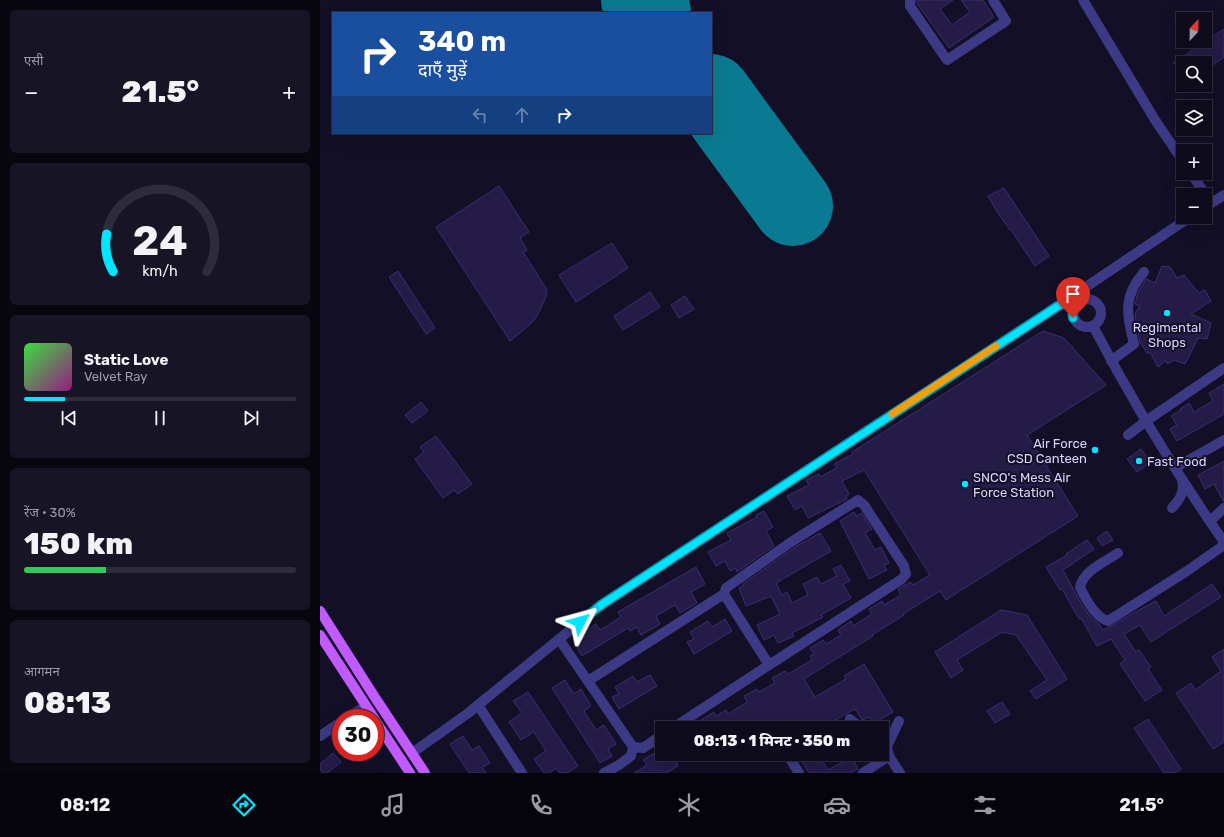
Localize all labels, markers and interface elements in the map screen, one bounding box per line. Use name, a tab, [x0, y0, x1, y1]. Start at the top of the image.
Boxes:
north arrow	[1176, 12, 1212, 48]
map controls	[1176, 12, 1212, 224]
text: 340 m	[418, 25, 506, 58]
icon: right	[352, 28, 404, 80]
text: एसी	[24, 53, 43, 68]
button: search	[1176, 56, 1212, 92]
text: दाएँ मुड़ें	[418, 59, 467, 81]
text: 21.5°	[121, 74, 199, 110]
text: −	[24, 79, 38, 106]
text: +	[282, 79, 296, 106]
button: layers	[1176, 100, 1212, 136]
icon: left	[469, 104, 491, 126]
icon: ahead	[511, 104, 533, 126]
icon: right	[553, 104, 575, 126]
button: +	[1176, 144, 1212, 180]
button: −	[1176, 188, 1212, 224]
text: 24	[132, 216, 188, 265]
text: km/h	[142, 262, 178, 279]
pin	[1056, 277, 1090, 318]
icon: arrive	[1062, 283, 1084, 305]
marker: Regimental Shops	[1162, 308, 1172, 318]
place label: Regimental Shops	[1133, 320, 1201, 350]
text: Static Love	[84, 351, 168, 369]
text: Velvet Ray	[84, 369, 147, 384]
icon: previous	[58, 407, 80, 429]
icon: pause	[149, 407, 171, 429]
icon: next	[240, 407, 262, 429]
place label: Air Force CSD Canteen	[1007, 436, 1087, 466]
marker: Air Force CSD Canteen	[1090, 445, 1100, 455]
place label: Fast Food	[1147, 454, 1206, 469]
marker: Fast Food	[1134, 456, 1144, 466]
place label: SNCO's Mess Air Force Station	[973, 470, 1071, 500]
marker: SNCO's Mess Air Force Station	[960, 479, 970, 489]
text: रेंज · 30%	[24, 505, 76, 520]
text: 150 km	[24, 526, 133, 562]
position arrow	[559, 601, 601, 643]
text: आगमन	[24, 664, 60, 679]
text: 08:13	[24, 685, 111, 721]
speed limit sign: 30	[332, 709, 384, 761]
text: 08:13 · 1 मिनट · 350 m	[694, 732, 850, 750]
icon: directions	[230, 791, 258, 819]
icon: music	[379, 791, 407, 819]
icon: phone	[527, 791, 555, 819]
icon: climate	[675, 791, 703, 819]
icon: car	[823, 791, 851, 819]
icon: filters	[971, 791, 999, 819]
text: 08:12	[60, 794, 110, 816]
text: 21.5°	[1119, 794, 1164, 816]

